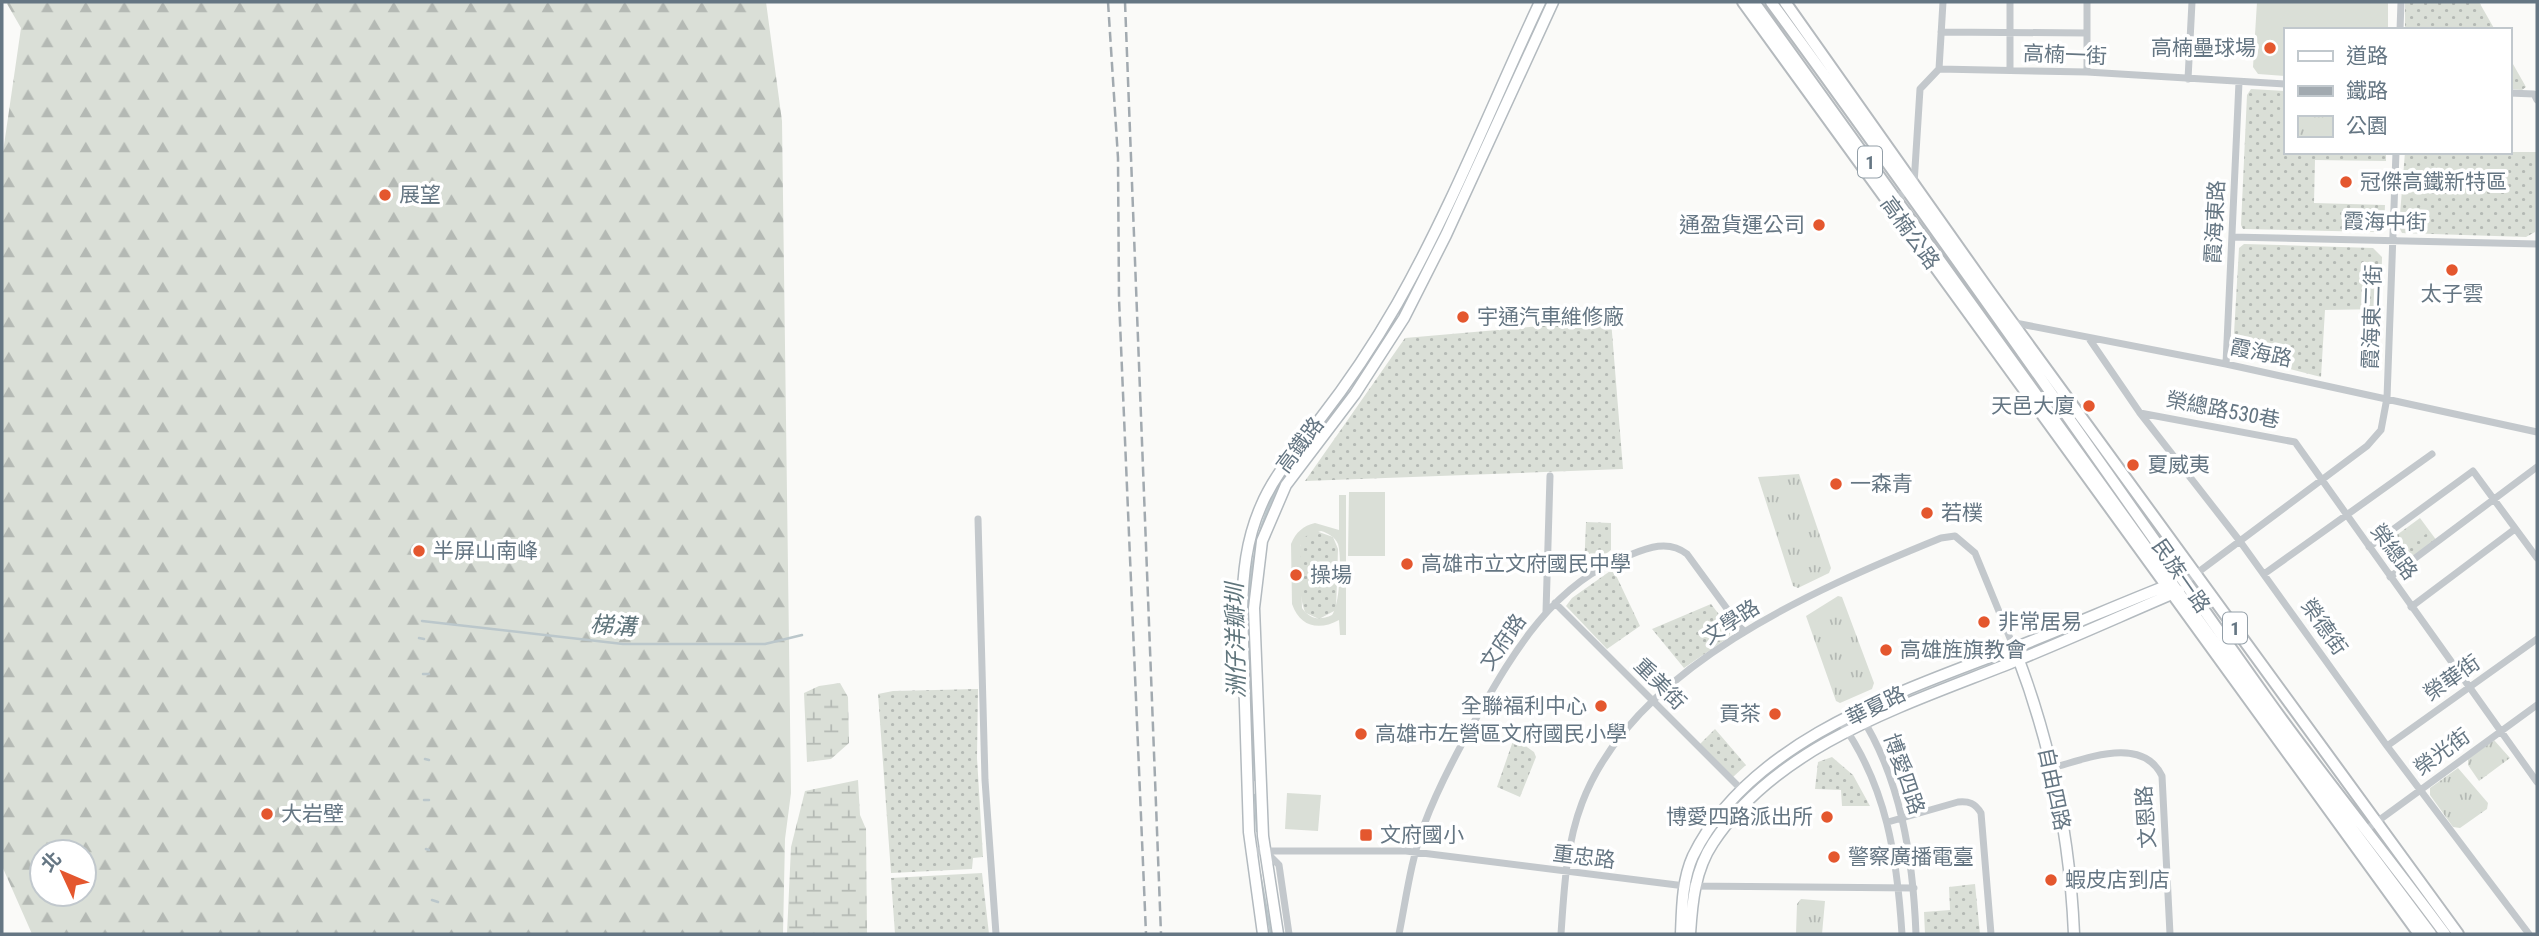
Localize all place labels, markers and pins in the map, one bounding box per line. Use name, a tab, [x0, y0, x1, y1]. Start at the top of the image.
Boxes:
place label: 高楠壘球場	[2151, 36, 2256, 60]
marker: 高楠壘球場	[2262, 40, 2278, 56]
place label: 冠傑高鐵新特區	[2360, 170, 2507, 194]
marker: 冠傑高鐵新特區	[2338, 174, 2354, 190]
place label: 展望	[399, 183, 441, 207]
marker: 展望	[377, 187, 393, 203]
place label: 通盈貨運公司	[1679, 213, 1805, 237]
marker: 通盈貨運公司	[1811, 217, 1827, 233]
marker: 太子雲	[2444, 262, 2460, 278]
place label: 太子雲	[2421, 282, 2484, 306]
place label: 宇通汽車維修廠	[1477, 305, 1624, 329]
marker: 宇通汽車維修廠	[1455, 309, 1471, 325]
place label: 天邑大廈	[1991, 394, 2075, 418]
marker: 天邑大廈	[2081, 398, 2097, 414]
place label: 夏威夷	[2147, 453, 2210, 477]
marker: 夏威夷	[2125, 457, 2141, 473]
place label: 一森青	[1850, 472, 1913, 496]
marker: 一森青	[1828, 476, 1844, 492]
place label: 若樸	[1941, 501, 1983, 525]
marker: 若樸	[1919, 505, 1935, 521]
place label: 半屏山南峰	[433, 539, 538, 563]
marker: 半屏山南峰	[411, 543, 427, 559]
place label: 高雄市立文府國民中學	[1421, 552, 1631, 576]
marker: 高雄市立文府國民中學	[1399, 556, 1415, 572]
place label: 操場	[1310, 563, 1352, 587]
marker: 操場	[1288, 567, 1304, 583]
place label: 非常居易	[1998, 610, 2082, 634]
marker: 非常居易	[1976, 614, 1992, 630]
place label: 高雄旌旗教會	[1900, 638, 2026, 662]
marker: 高雄旌旗教會	[1878, 642, 1894, 658]
place label: 全聯福利中心	[1461, 694, 1587, 718]
marker: 全聯福利中心	[1593, 698, 1609, 714]
place label: 貢茶	[1719, 702, 1761, 726]
marker: 貢茶	[1767, 706, 1783, 722]
place label: 高雄市左營區文府國民小學	[1375, 722, 1627, 746]
marker: 高雄市左營區文府國民小學	[1353, 726, 1369, 742]
place label: 大岩壁	[281, 802, 344, 826]
place label: 博愛四路派出所	[1666, 805, 1813, 829]
marker: 大岩壁	[259, 806, 275, 822]
marker: 博愛四路派出所	[1819, 809, 1835, 825]
place label: 文府國小	[1380, 823, 1464, 847]
marker: 文府國小	[1358, 827, 1374, 843]
place label: 警察廣播電臺	[1848, 845, 1974, 869]
marker: 警察廣播電臺	[1826, 849, 1842, 865]
place label: 蝦皮店到店	[2065, 868, 2170, 892]
marker: 蝦皮店到店	[2043, 872, 2059, 888]

